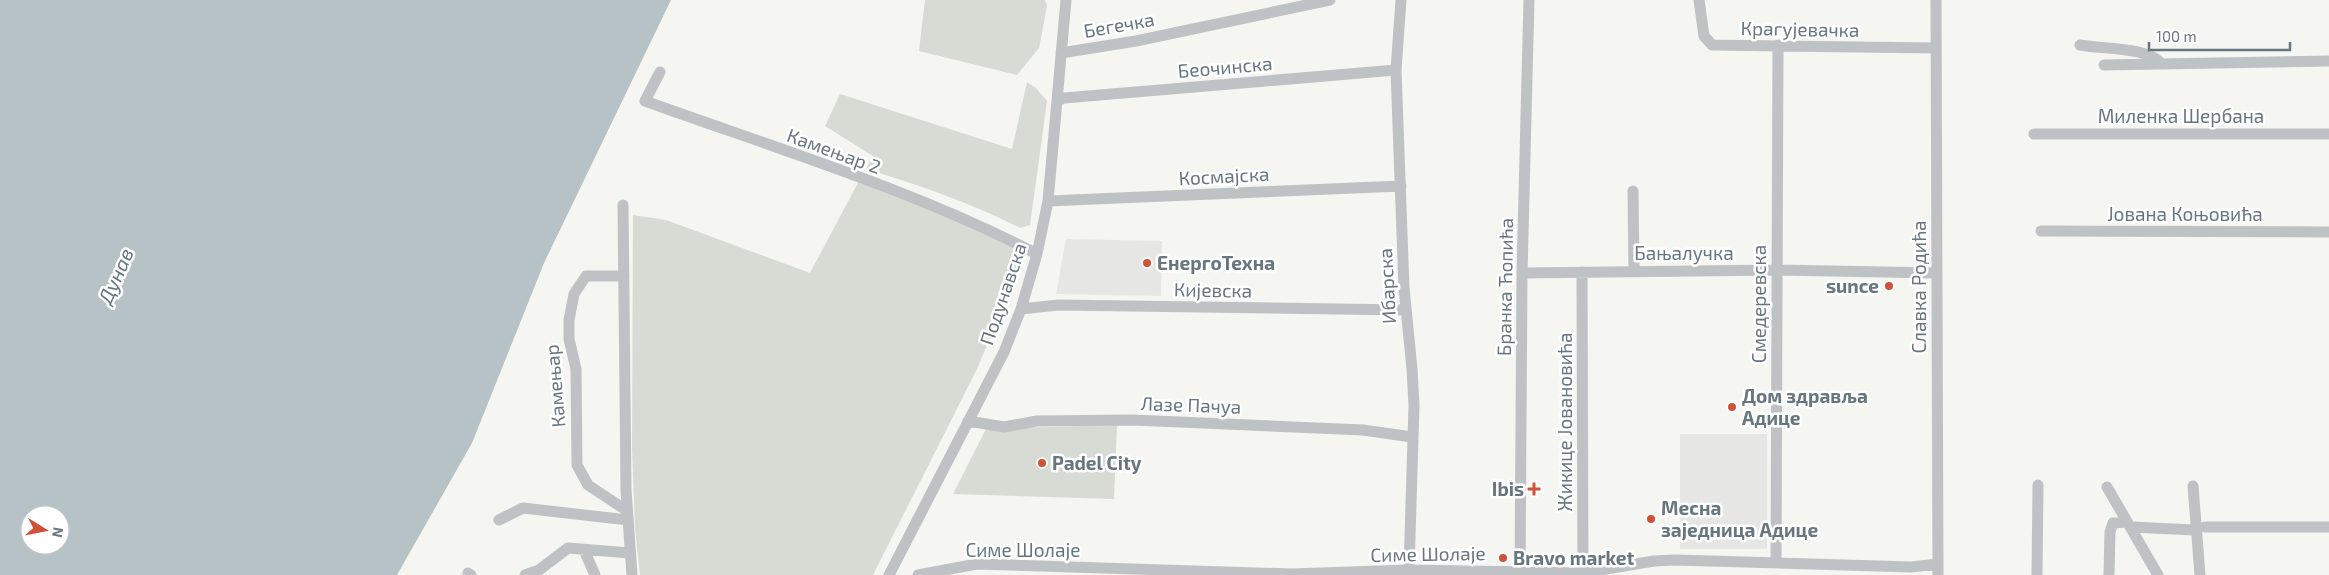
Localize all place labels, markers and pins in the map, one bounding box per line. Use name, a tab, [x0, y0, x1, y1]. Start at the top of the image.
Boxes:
place label: ЕнергоТехна	[1157, 251, 1275, 274]
marker: ЕнергоТехна	[1141, 257, 1153, 269]
place label: sunce	[1826, 274, 1879, 297]
marker: sunce	[1883, 280, 1895, 292]
place label: Дом здравља Адице	[1742, 384, 1868, 429]
marker: Дом здравља Адице	[1726, 401, 1738, 413]
place label: Padel City	[1052, 451, 1142, 475]
marker: Padel City	[1036, 457, 1048, 469]
place label: Ibis	[1492, 477, 1524, 500]
marker: Ibis	[1528, 483, 1540, 495]
place label: Месна заједница Адице	[1661, 496, 1818, 541]
marker: Месна заједница Адице	[1645, 513, 1657, 525]
place label: Bravo market	[1513, 546, 1635, 569]
marker: Bravo market	[1497, 552, 1509, 564]

